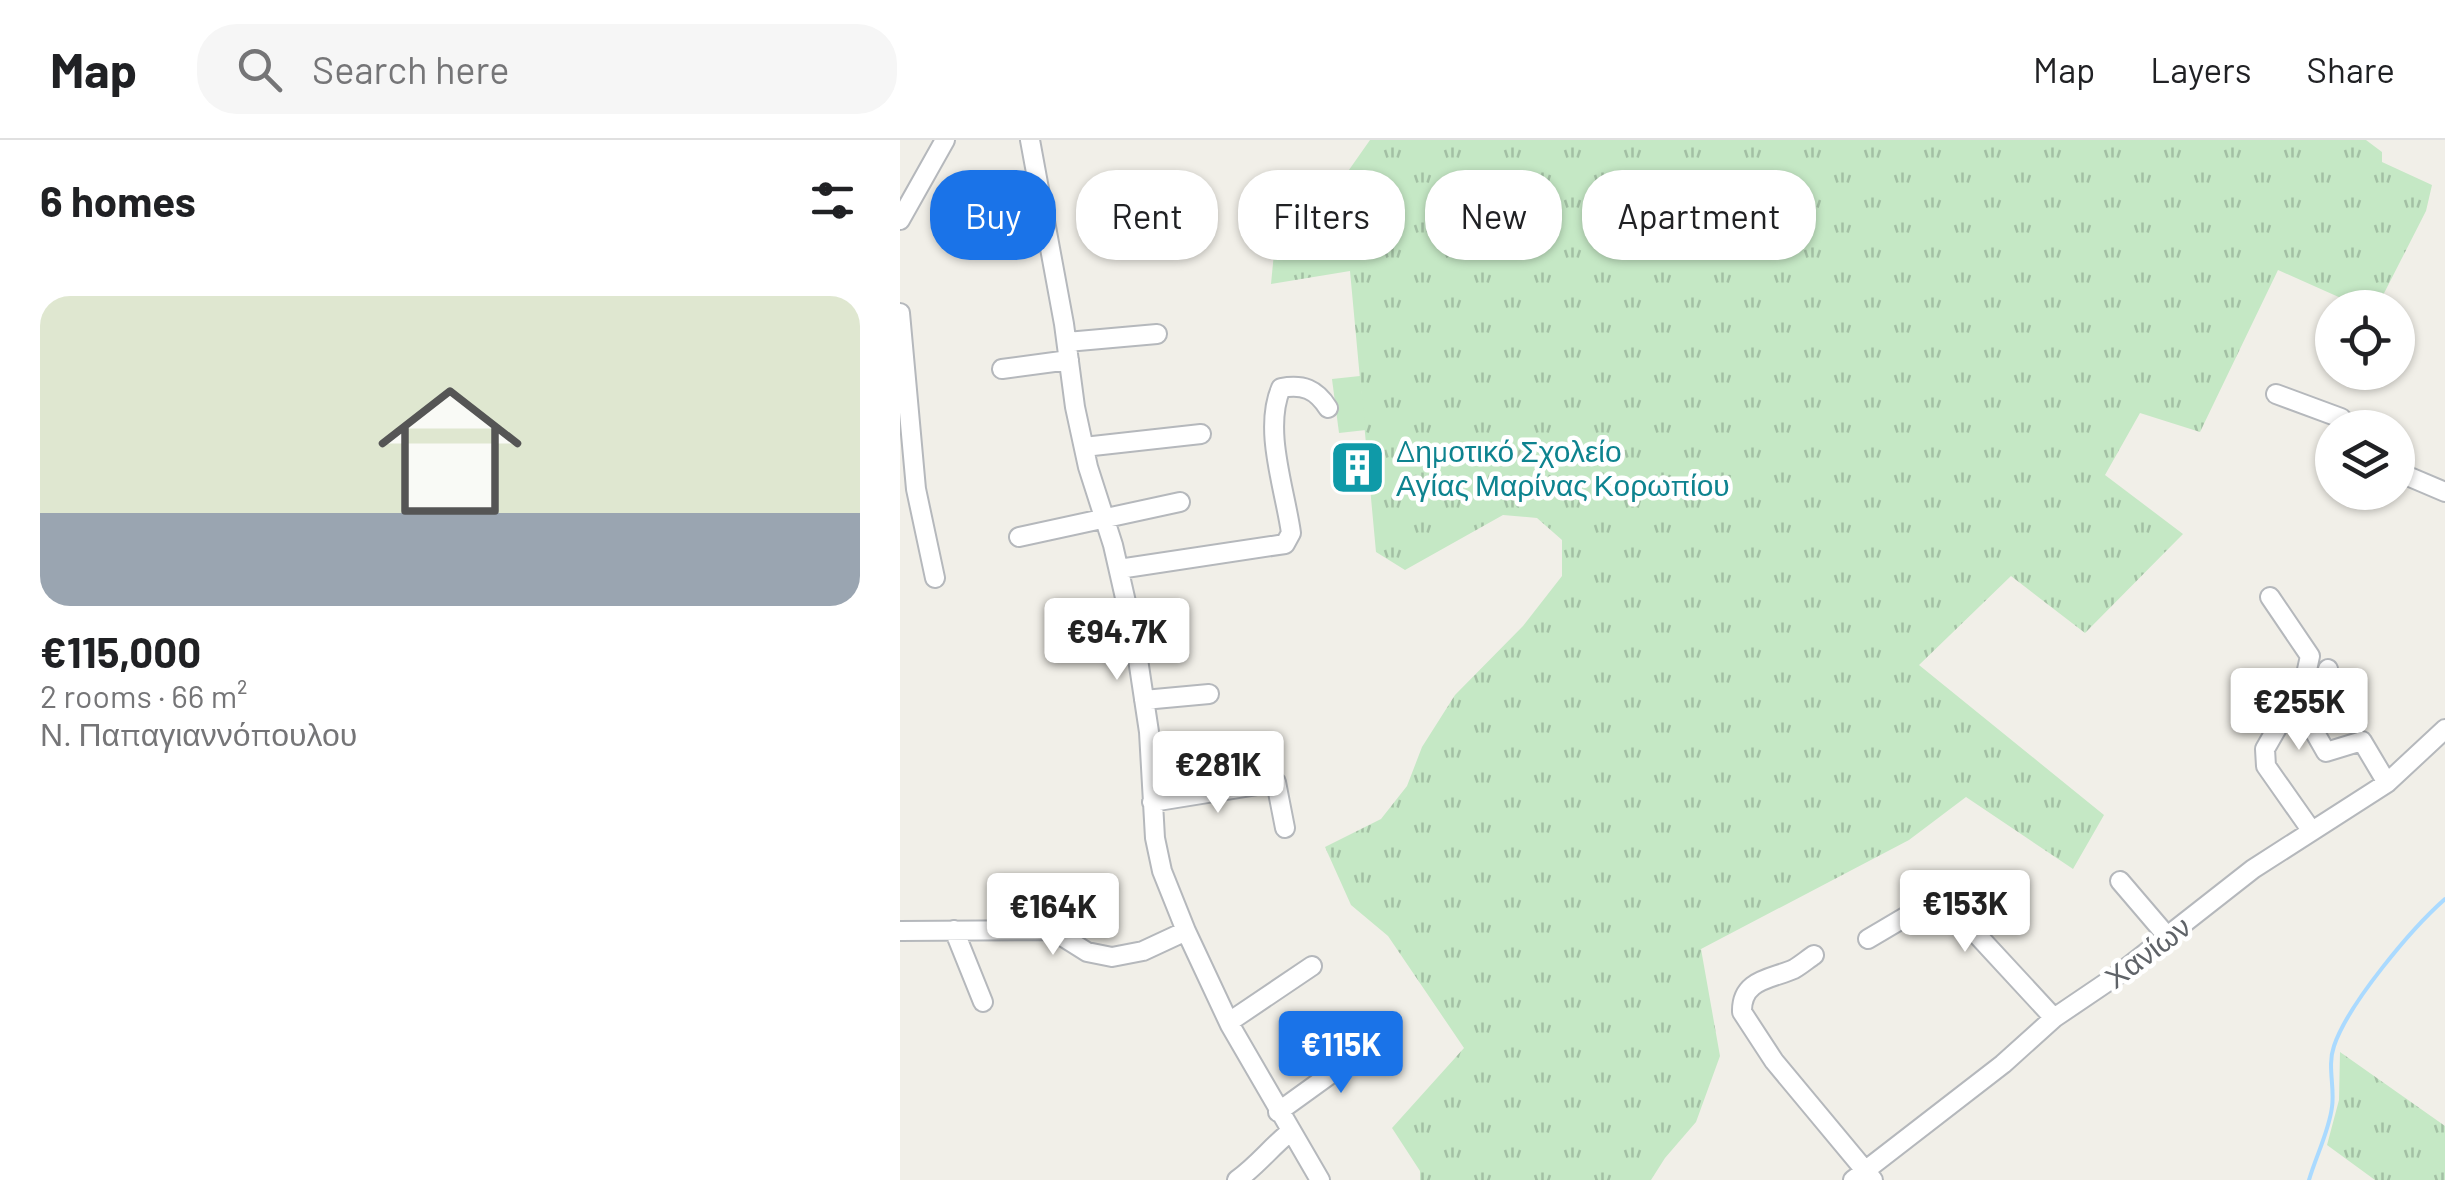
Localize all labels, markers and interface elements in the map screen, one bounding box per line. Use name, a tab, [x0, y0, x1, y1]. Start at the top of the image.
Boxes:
search box	[197, 24, 897, 114]
text: Map	[50, 40, 137, 98]
icon: search	[232, 42, 287, 97]
text: Search here	[312, 46, 509, 92]
text: Map	[2033, 48, 2095, 90]
text: Layers	[2150, 48, 2252, 90]
text: Share	[2307, 48, 2395, 90]
chip: Buy	[930, 170, 1056, 260]
chip: Rent	[1076, 170, 1218, 260]
chip: Filters	[1238, 170, 1405, 260]
chip: New	[1425, 170, 1562, 260]
chip: Apartment	[1582, 170, 1816, 260]
icon: filters	[805, 173, 860, 228]
text: 6 homes	[40, 175, 196, 225]
map controls	[2315, 290, 2415, 510]
button: locate	[2315, 290, 2415, 390]
icon: home	[360, 361, 540, 541]
button: layers	[2315, 410, 2415, 510]
place label: Δημοτικό Σχολείο Αγίας Μαρίνας Κορωπίου	[1396, 432, 1730, 502]
building icon: Δημοτικό Σχολείο Αγίας Μαρίνας Κορωπίου	[1327, 437, 1387, 497]
pin: €94.7K	[1036, 598, 1198, 683]
text: €94.7K	[1066, 611, 1168, 649]
text: €115,000	[40, 626, 201, 676]
pin: €255K	[2229, 668, 2369, 753]
text: 2 rooms · 66 m²	[40, 676, 248, 714]
text: €255K	[2253, 681, 2345, 719]
text: Ν. Παπαγιαννόπουλου	[40, 714, 357, 752]
pin: €281K	[1148, 731, 1288, 816]
text: €281K	[1175, 744, 1261, 782]
pin: €153K	[1895, 870, 2035, 955]
pin: €164K	[983, 873, 1123, 958]
text: €153K	[1922, 883, 2008, 921]
text: €164K	[1009, 886, 1097, 924]
street label: Χανίων	[2097, 907, 2197, 995]
pin: €115K	[1271, 1011, 1411, 1096]
text: €115K	[1301, 1024, 1381, 1062]

